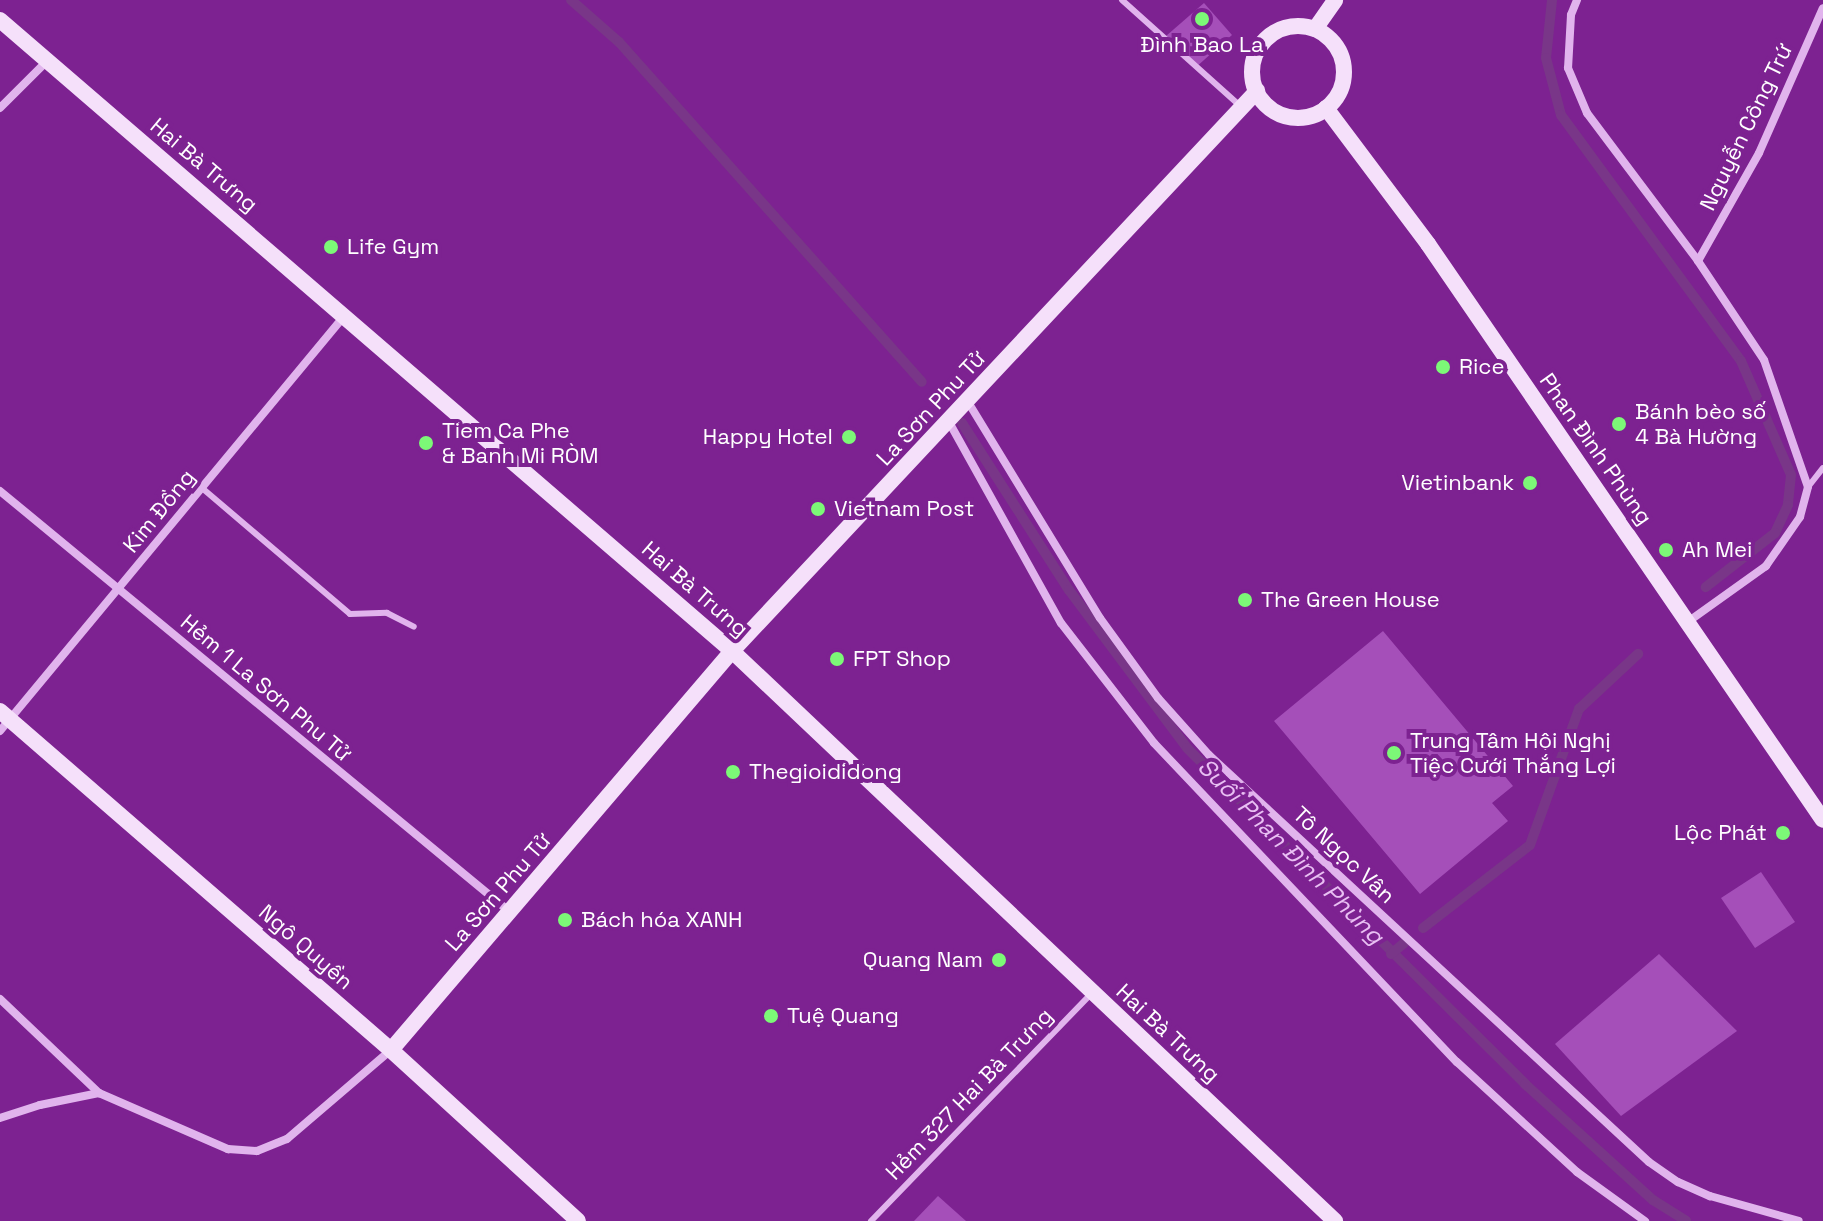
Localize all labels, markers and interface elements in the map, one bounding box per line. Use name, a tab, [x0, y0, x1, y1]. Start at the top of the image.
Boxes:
marker: Đình Bao La	[1193, 10, 1211, 28]
place label: Đình Bao La	[1140, 32, 1264, 58]
street label: Nguyễn Công Trứ	[1694, 39, 1798, 215]
street label: Hai Bà Trưng	[145, 112, 263, 218]
place label: Life Gym	[347, 234, 439, 260]
marker: Life Gym	[322, 238, 340, 256]
street label: La Sơn Phu Tử	[871, 345, 991, 471]
place label: Rice	[1459, 354, 1504, 380]
marker: Rice	[1434, 358, 1452, 376]
street label: Phan Đình Phùng	[1534, 368, 1658, 530]
place label: Bánh bèo số 4 Bà Hường	[1635, 398, 1766, 450]
marker: Bánh bèo số 4 Bà Hường	[1610, 415, 1628, 433]
place label: Tiem Ca Phe & Banh Mi RÒM	[442, 417, 598, 468]
place label: Happy Hotel	[703, 424, 833, 450]
marker: Happy Hotel	[840, 428, 858, 446]
marker: Tiem Ca Phe & Banh Mi RÒM	[417, 434, 435, 452]
street label: Kim Đồng	[118, 464, 200, 558]
place label: Vietinbank	[1401, 470, 1514, 496]
marker: Vietinbank	[1521, 474, 1539, 492]
place label: Vietnam Post	[834, 496, 974, 522]
marker: Vietnam Post	[809, 500, 827, 518]
street label: Hai Bà Trưng	[636, 536, 754, 642]
place label: Ah Mei	[1682, 537, 1752, 563]
marker: Ah Mei	[1657, 541, 1675, 559]
place label: The Green House	[1261, 587, 1440, 613]
marker: The Green House	[1236, 591, 1254, 609]
street label: Hẻm 1 La Sơn Phu Tử	[175, 609, 357, 767]
place label: FPT Shop	[853, 646, 951, 672]
marker: FPT Shop	[828, 650, 846, 668]
place label: Trung Tâm Hội Nghị Tiệc Cưới Thắng Lợi	[1410, 727, 1617, 778]
marker: Trung Tâm Hội Nghị Tiệc Cưới Thắng Lợi	[1385, 744, 1403, 762]
water label: Suối Phan Đình Phùng	[1192, 752, 1390, 950]
place label: Thegioididong	[749, 759, 902, 785]
marker: Thegioididong	[724, 763, 742, 781]
street label: Tô Ngọc Vân	[1287, 801, 1401, 909]
place label: Lộc Phát	[1674, 820, 1767, 846]
marker: Lộc Phát	[1774, 824, 1792, 842]
street label: La Sơn Phu Tử	[439, 827, 557, 957]
street label: Ngô Quyền	[254, 899, 358, 995]
place label: Bách hóa XANH	[581, 907, 743, 933]
marker: Bách hóa XANH	[556, 911, 574, 929]
place label: Quang Nam	[863, 947, 983, 973]
marker: Quang Nam	[990, 951, 1008, 969]
street label: Hai Bà Trưng	[1110, 978, 1226, 1088]
street label: Hẻm 327 Hai Bà Trưng	[880, 1002, 1058, 1186]
place label: Tuệ Quang	[787, 1003, 899, 1029]
marker: Tuệ Quang	[762, 1007, 780, 1025]

